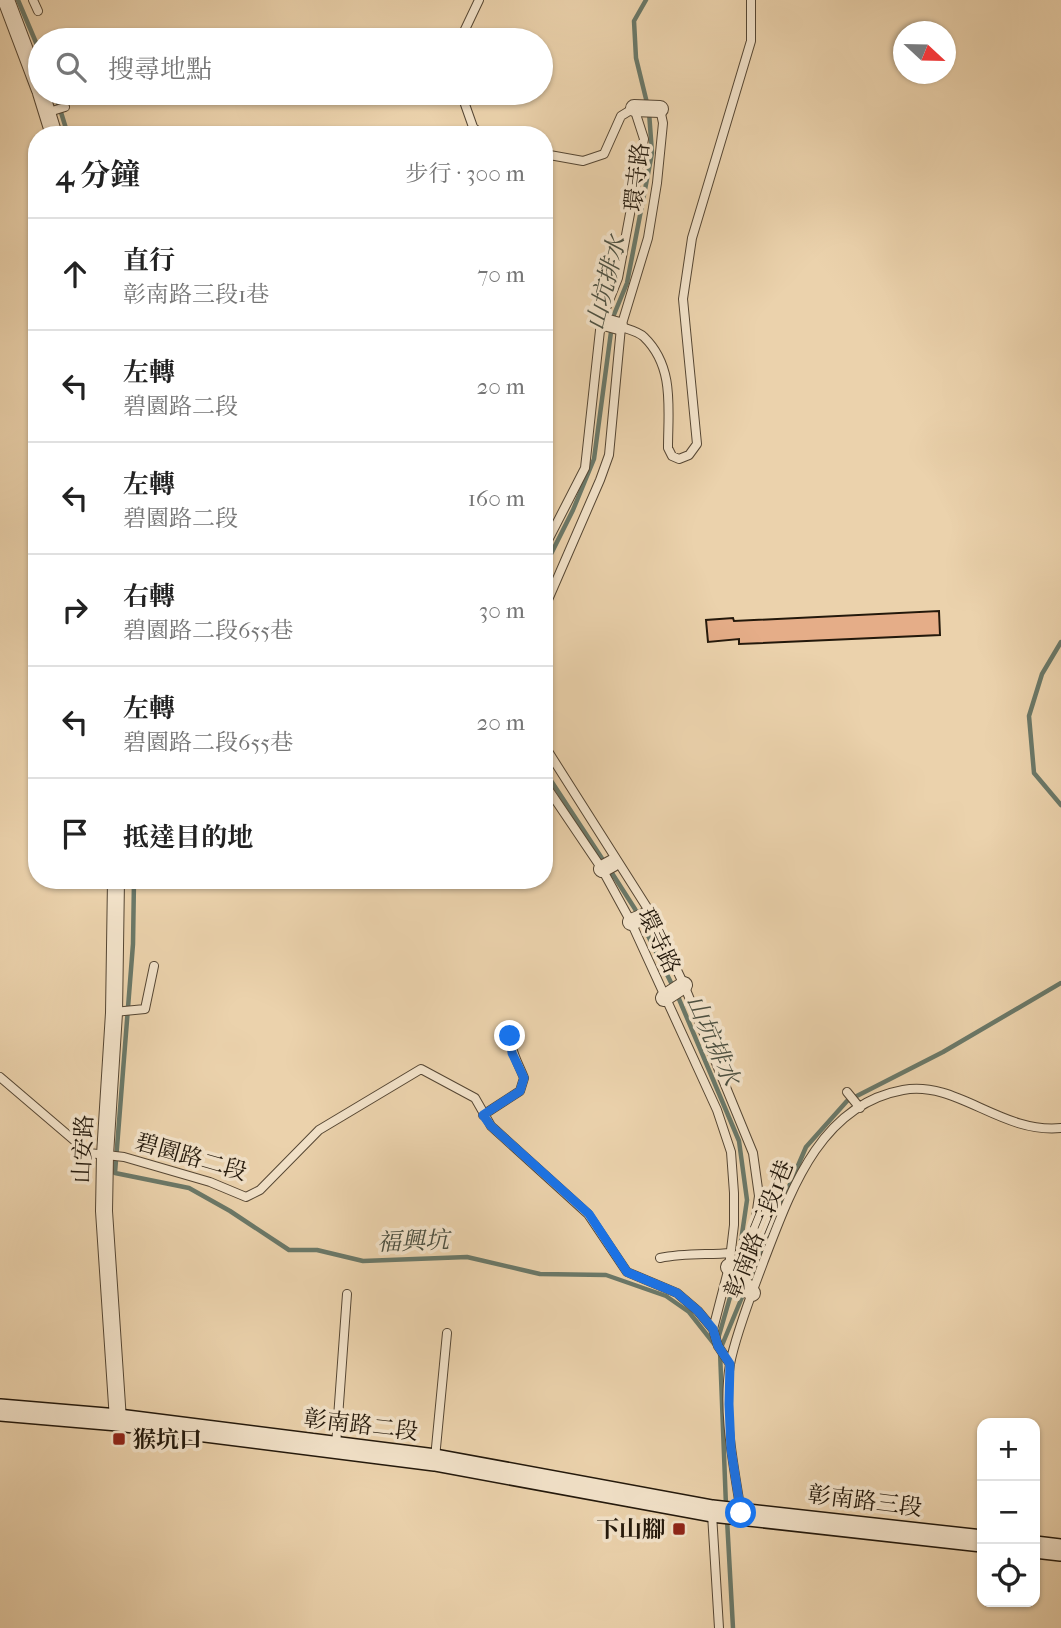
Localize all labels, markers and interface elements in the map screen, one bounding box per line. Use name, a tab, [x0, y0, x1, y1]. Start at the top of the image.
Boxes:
north arrow	[893, 21, 956, 84]
search box	[28, 28, 553, 105]
icon: search	[52, 48, 90, 86]
text: 搜尋地點	[108, 54, 212, 85]
street label: 環寺路	[619, 141, 655, 213]
text: 4 分鐘	[56, 158, 140, 193]
text: 步行 · 300 m	[406, 160, 525, 187]
water label: 山坑排水	[581, 231, 632, 333]
text: 直行	[123, 245, 175, 276]
icon: ahead	[56, 255, 94, 293]
text: 70 m	[477, 261, 525, 288]
text: 彰南路三段1巷	[123, 281, 269, 308]
text: 左轉	[123, 357, 175, 388]
icon: left	[56, 367, 94, 405]
text: 20 m	[476, 373, 525, 400]
text: 碧園路二段	[123, 393, 238, 420]
text: 左轉	[123, 469, 175, 500]
icon: left	[56, 479, 94, 517]
text: 160 m	[468, 485, 525, 512]
text: 碧園路二段	[123, 505, 238, 532]
text: 右轉	[123, 581, 175, 612]
icon: right	[56, 591, 94, 629]
text: 30 m	[479, 597, 525, 624]
text: 碧園路二段655巷	[123, 617, 293, 644]
text: 左轉	[123, 693, 175, 724]
icon: left	[56, 703, 94, 741]
text: 20 m	[476, 709, 525, 736]
text: 碧園路二段655巷	[123, 729, 293, 756]
icon: arrive	[56, 815, 94, 853]
text: 抵達目的地	[123, 822, 253, 853]
street label: 環寺路	[632, 904, 686, 978]
water label: 山坑排水	[681, 990, 746, 1091]
route end	[494, 1020, 525, 1051]
street label: 山安路	[68, 1114, 98, 1184]
street label: 碧園路二段	[132, 1128, 250, 1186]
street label: 彰南路三段1巷	[719, 1156, 799, 1302]
water label: 福興坑	[377, 1226, 453, 1256]
street label: 彰南路二段	[302, 1405, 420, 1445]
map controls	[977, 1418, 1040, 1607]
button: +	[977, 1418, 1040, 1481]
place label: 猴坑口	[133, 1426, 202, 1453]
marker: 猴坑口	[111, 1431, 127, 1447]
street label: 彰南路三段	[806, 1481, 924, 1521]
button: −	[977, 1481, 1040, 1544]
route start	[725, 1497, 756, 1528]
place label: 下山腳	[596, 1516, 665, 1543]
marker: 下山腳	[671, 1521, 687, 1537]
button: locate	[977, 1544, 1040, 1607]

